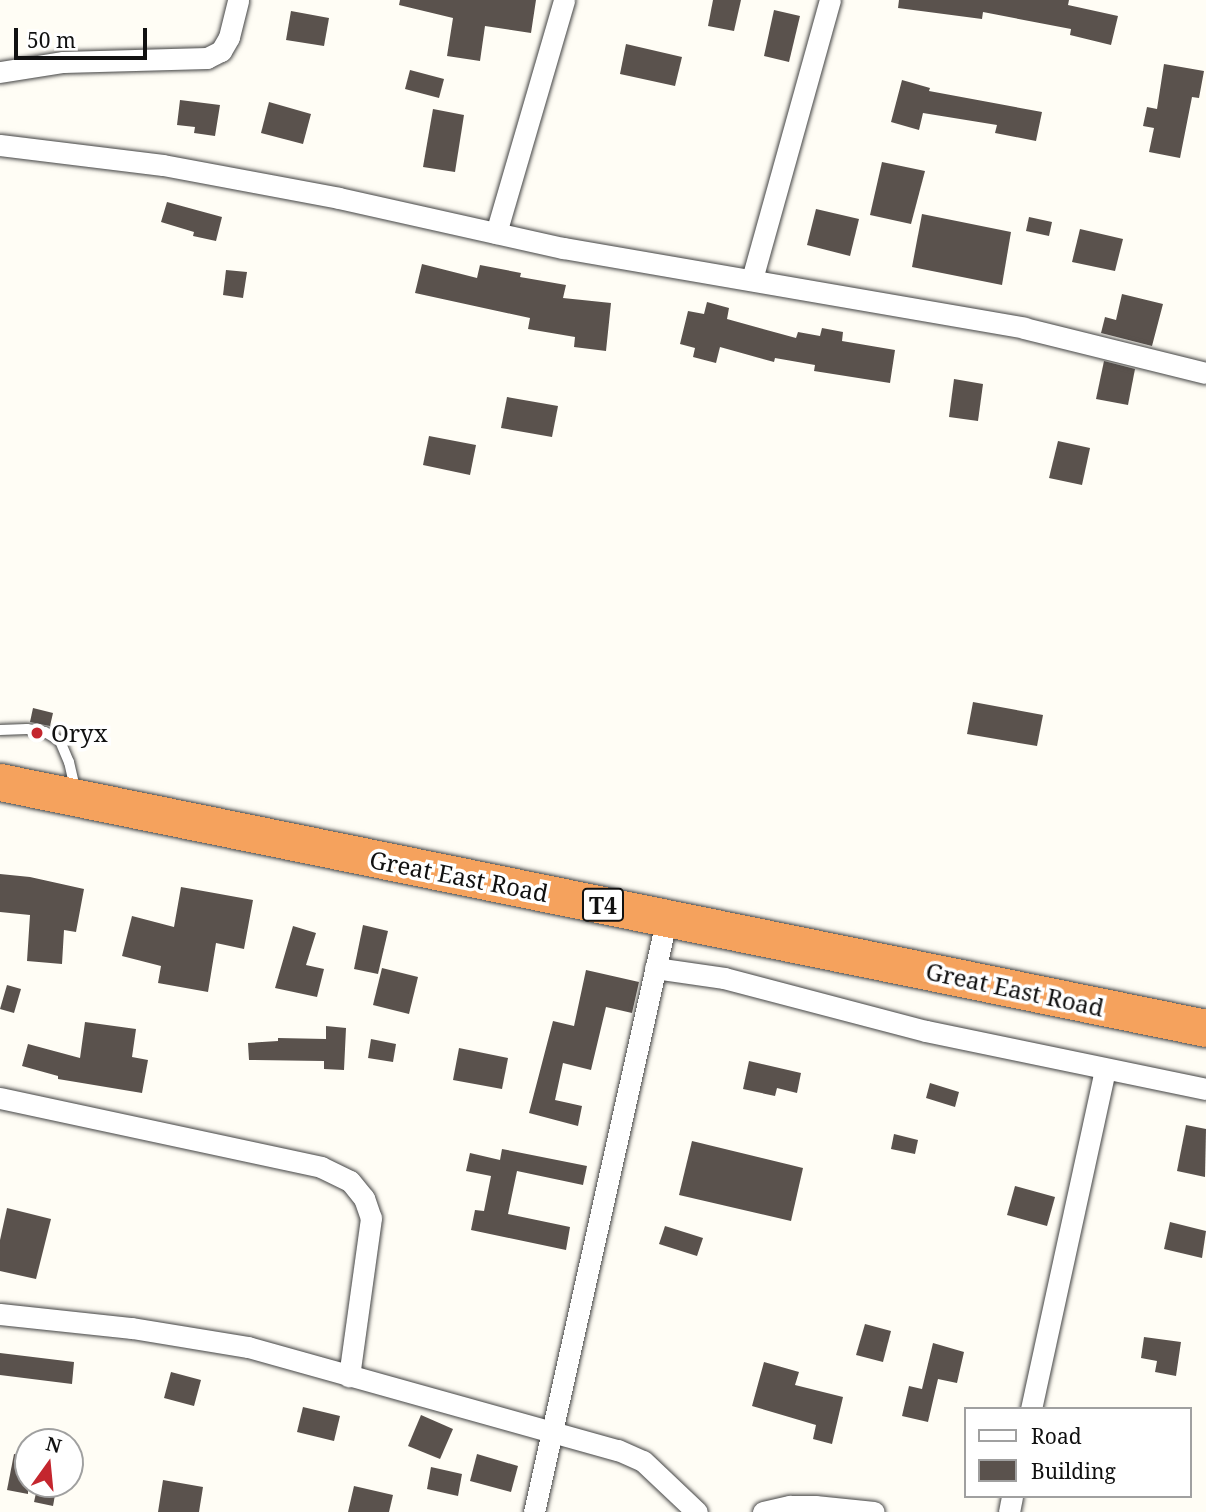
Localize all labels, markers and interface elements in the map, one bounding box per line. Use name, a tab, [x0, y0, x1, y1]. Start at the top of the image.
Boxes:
scale bar	[18, 14, 150, 58]
text: 50 m	[27, 26, 76, 54]
place label: Oryx	[51, 719, 108, 747]
marker: Oryx	[29, 725, 45, 741]
street label: Great East Road	[367, 845, 551, 907]
road number: T4	[580, 885, 626, 924]
street label: Great East Road	[923, 956, 1107, 1022]
legend	[964, 1407, 1192, 1498]
text: Road	[1031, 1422, 1082, 1450]
north arrow	[14, 1428, 84, 1498]
text: N	[43, 1430, 65, 1459]
text: Building	[1031, 1457, 1116, 1485]

